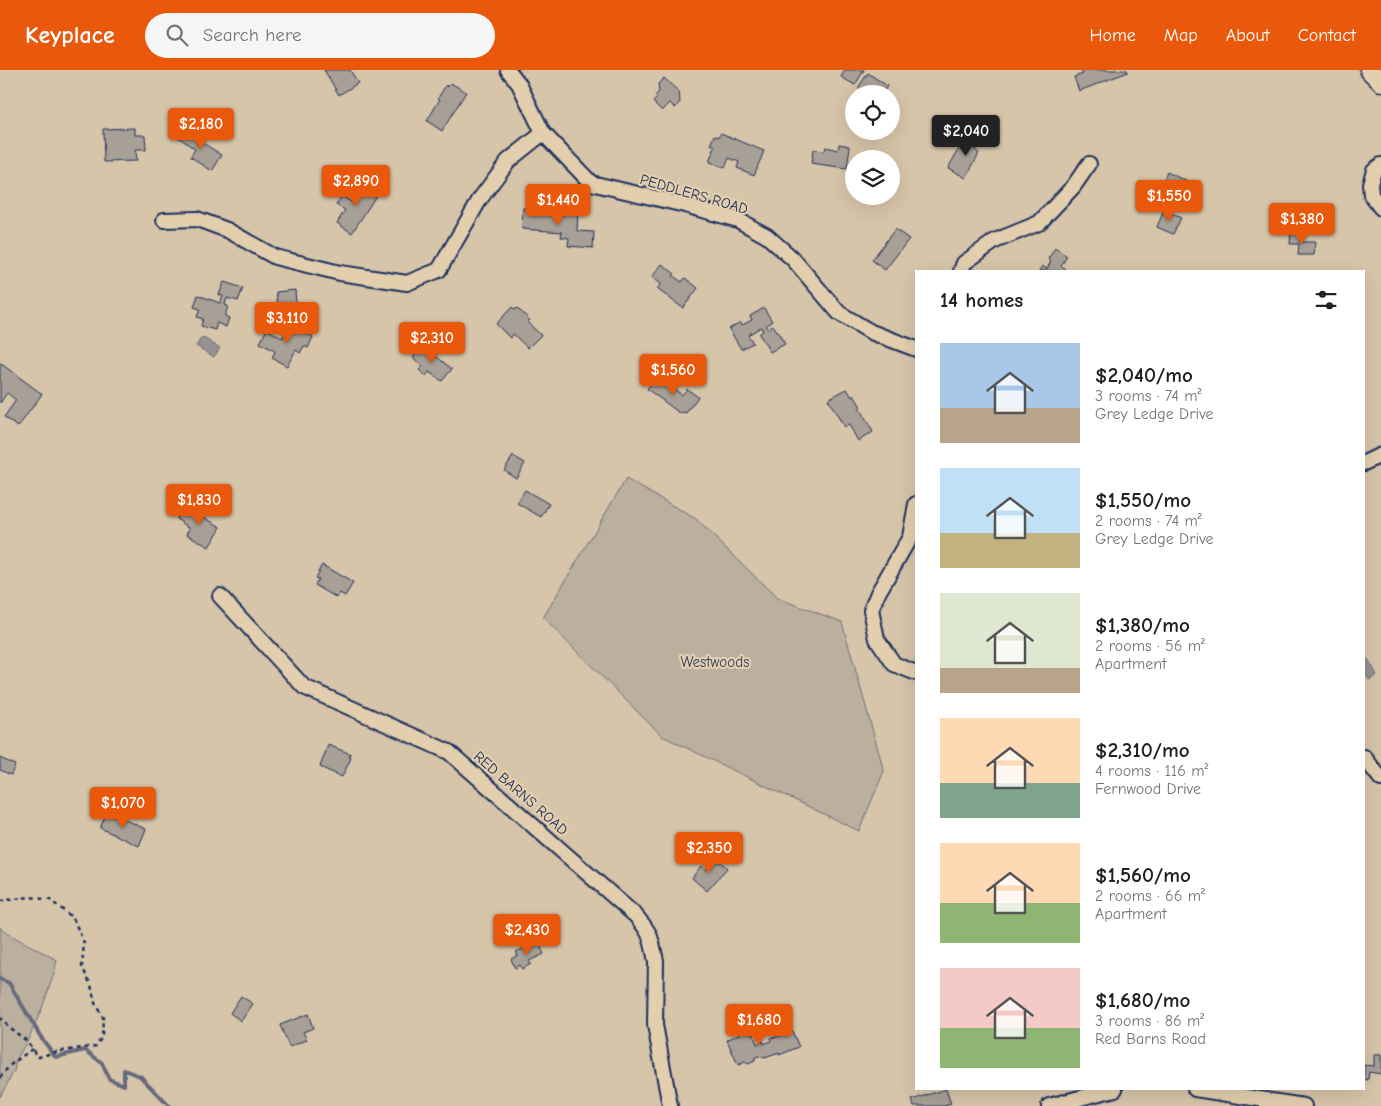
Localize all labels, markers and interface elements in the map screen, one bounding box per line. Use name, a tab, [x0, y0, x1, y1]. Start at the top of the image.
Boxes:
search box	[145, 13, 495, 58]
text: Keyplace	[25, 21, 115, 49]
icon: search	[163, 21, 191, 49]
text: Search here	[203, 24, 302, 46]
text: Home	[1089, 25, 1136, 46]
text: Map	[1164, 25, 1198, 46]
text: About	[1226, 25, 1270, 46]
text: Contact	[1298, 25, 1356, 46]
map controls	[845, 85, 900, 205]
button: locate	[845, 85, 900, 140]
pin: $2,180	[160, 108, 242, 150]
pin: $2,040	[925, 114, 1007, 157]
text: $2,180	[179, 115, 223, 133]
text: $2,040	[943, 122, 989, 140]
button: layers	[845, 150, 900, 205]
pin: $2,890	[315, 164, 397, 207]
street label: PEDDLERS ROAD	[638, 170, 750, 218]
text: $2,890	[333, 172, 379, 190]
pin: $1,550	[1128, 180, 1210, 222]
pin: $1,440	[517, 184, 599, 226]
text: $1,550	[1146, 187, 1192, 205]
text: $1,440	[536, 191, 580, 209]
pin: $1,380	[1261, 202, 1343, 245]
text: $1,380	[1280, 210, 1324, 228]
icon: filters	[1312, 286, 1340, 314]
text: 14 homes	[940, 288, 1023, 312]
pin: $3,110	[246, 302, 328, 344]
text: $3,110	[266, 309, 308, 327]
pin: $2,310	[391, 322, 473, 364]
text: $2,310	[410, 329, 454, 347]
pin: $1,560	[632, 354, 714, 396]
text: $1,560	[651, 361, 696, 379]
icon: home	[980, 363, 1040, 423]
text: $2,040/mo	[1095, 363, 1193, 387]
text: 3 rooms · 74 m²	[1095, 387, 1201, 405]
text: Grey Ledge Drive	[1095, 405, 1214, 423]
pin: $1,830	[158, 484, 240, 526]
icon: home	[980, 488, 1040, 548]
text: $1,550/mo	[1095, 488, 1191, 512]
text: $1,830	[177, 491, 221, 509]
text: 2 rooms · 74 m²	[1095, 512, 1202, 530]
text: Grey Ledge Drive	[1095, 530, 1214, 548]
icon: home	[980, 613, 1040, 673]
text: $1,380/mo	[1095, 613, 1190, 637]
text: 2 rooms · 56 m²	[1095, 637, 1205, 655]
park label: Westwoods	[681, 653, 749, 671]
text: Apartment	[1095, 655, 1167, 673]
icon: home	[980, 738, 1040, 798]
text: $2,310/mo	[1095, 738, 1190, 762]
street label: RED BARNS ROAD	[470, 747, 572, 839]
text: 4 rooms · 116 m²	[1095, 762, 1208, 780]
text: Fernwood Drive	[1095, 780, 1201, 798]
pin: $1,070	[82, 786, 164, 829]
text: $1,070	[101, 794, 145, 812]
pin: $2,350	[668, 832, 750, 874]
text: $2,350	[686, 839, 732, 857]
icon: home	[980, 863, 1040, 923]
text: $1,560/mo	[1095, 863, 1191, 887]
text: 2 rooms · 66 m²	[1095, 887, 1205, 905]
text: Apartment	[1095, 905, 1167, 923]
pin: $2,430	[486, 914, 568, 956]
text: $2,430	[504, 921, 550, 939]
icon: home	[980, 988, 1040, 1048]
text: $1,680/mo	[1095, 988, 1190, 1012]
pin: $1,680	[718, 1004, 800, 1046]
text: $1,680	[737, 1011, 781, 1029]
text: 3 rooms · 86 m²	[1095, 1012, 1204, 1030]
text: Red Barns Road	[1095, 1030, 1206, 1048]

